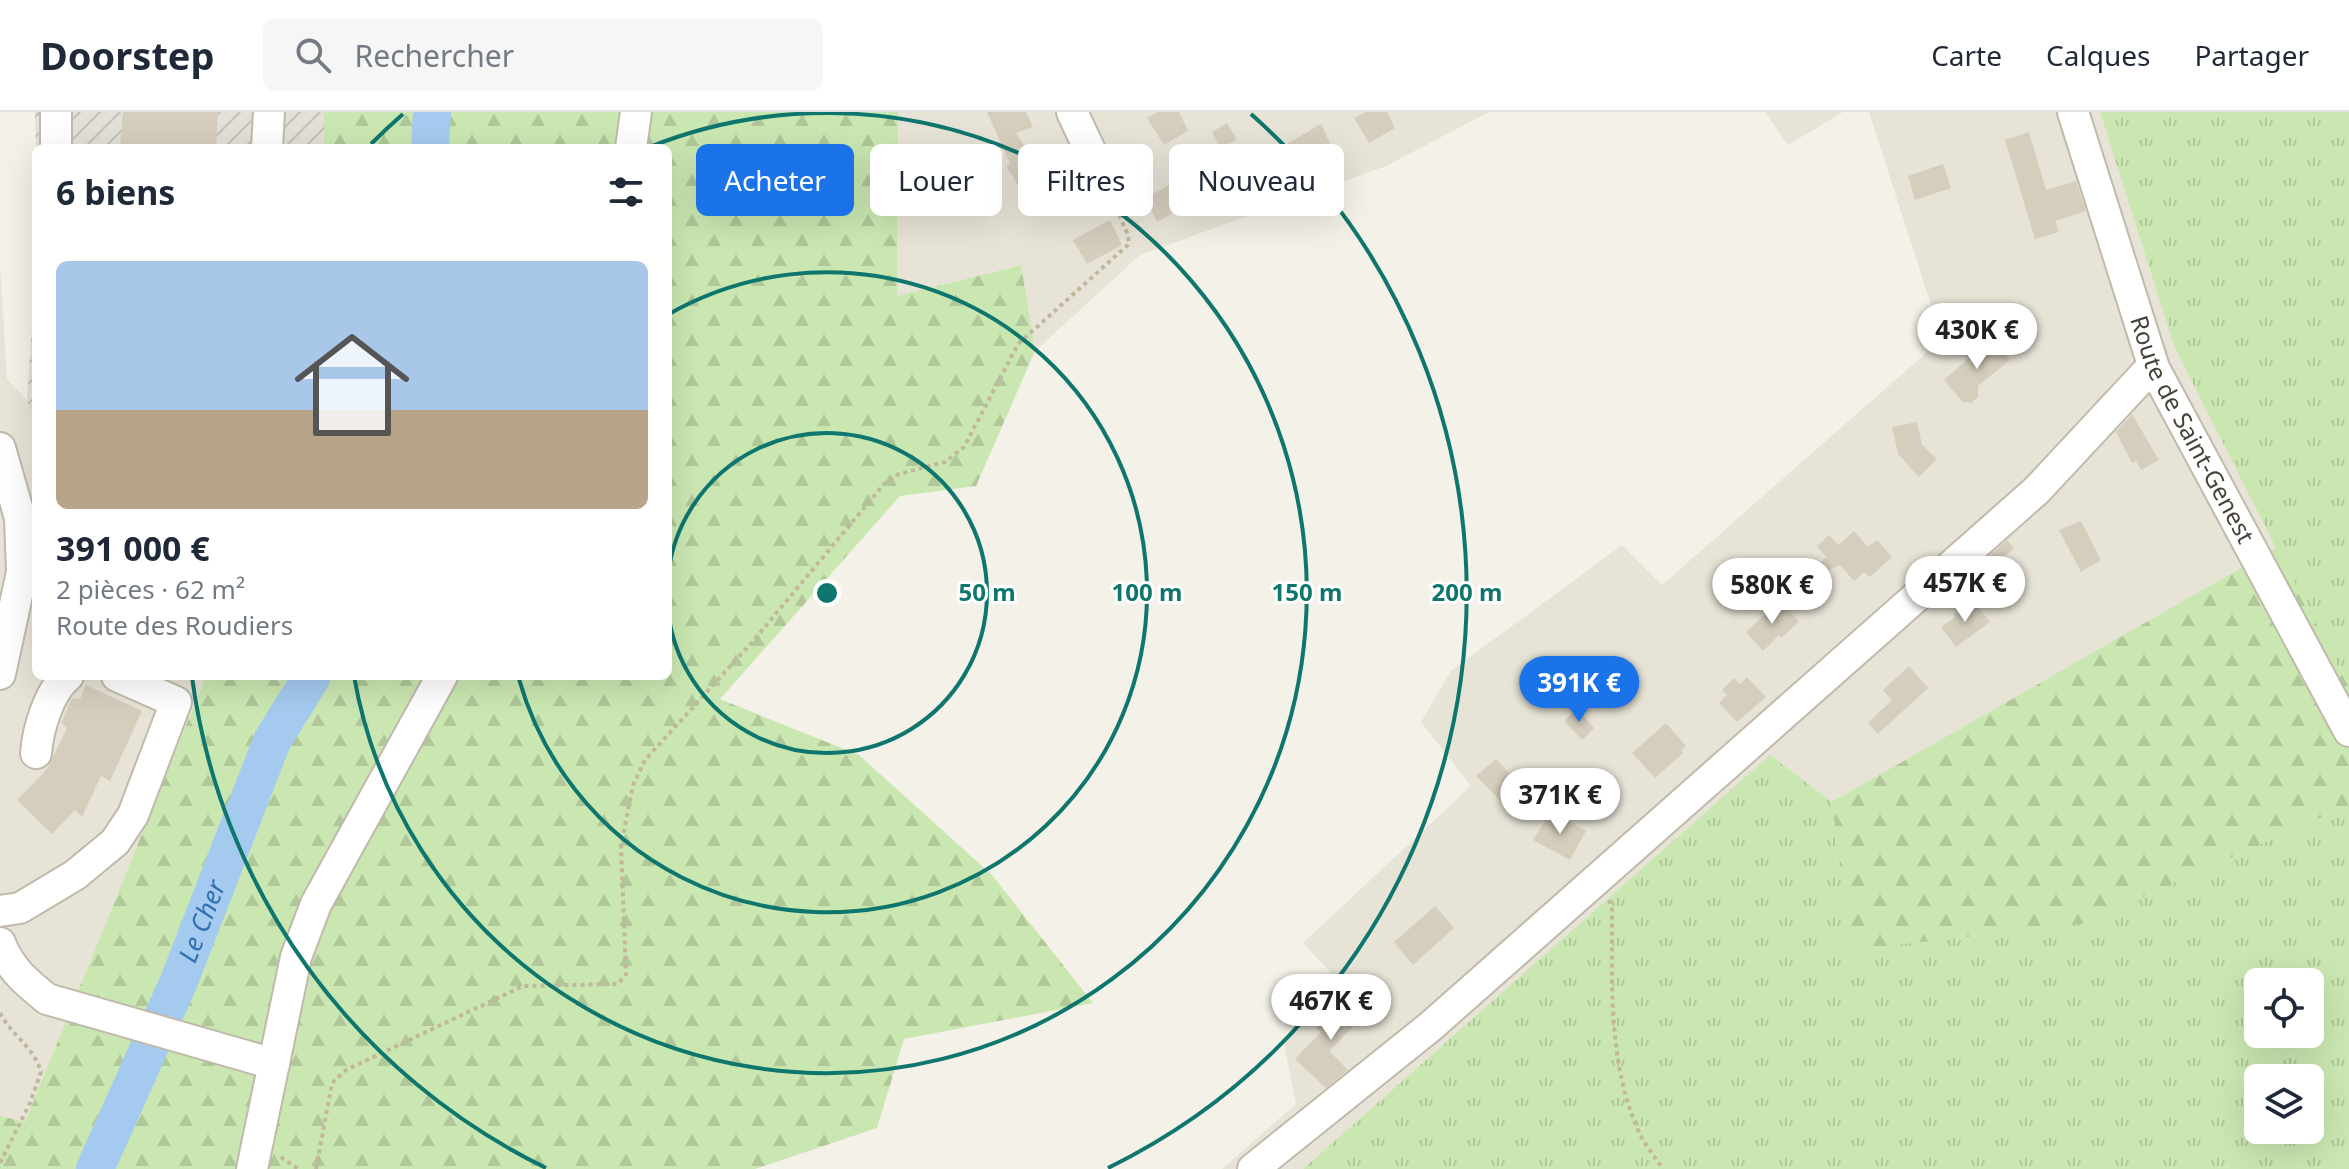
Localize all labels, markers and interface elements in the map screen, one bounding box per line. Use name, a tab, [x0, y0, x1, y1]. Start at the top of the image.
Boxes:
search box	[263, 19, 823, 91]
text: Doorstep	[40, 29, 215, 81]
icon: search	[291, 33, 335, 77]
text: Rechercher	[355, 35, 514, 76]
text: Carte	[1931, 36, 2002, 74]
text: Calques	[2046, 36, 2150, 74]
text: Partager	[2194, 36, 2309, 74]
chip: Acheter	[696, 144, 854, 216]
chip: Louer	[870, 144, 1002, 216]
chip: Filtres	[1018, 144, 1153, 216]
chip: Nouveau	[1169, 144, 1344, 216]
text: 6 biens	[56, 169, 175, 215]
icon: filters	[604, 170, 648, 214]
pin: 430K €	[1912, 303, 2042, 371]
text: 430K €	[1935, 311, 2019, 347]
street label: Route de Saint-Genest	[2123, 311, 2263, 549]
icon: home	[280, 313, 424, 457]
text: 391 000 €	[56, 525, 210, 571]
pin: 457K €	[1900, 556, 2030, 624]
pin: 580K €	[1707, 558, 1837, 626]
text: 457K €	[1923, 564, 2007, 600]
text: 580K €	[1730, 566, 1814, 602]
text: 2 pièces · 62 m²	[56, 571, 245, 607]
text: 50 m	[958, 575, 1016, 608]
text: 100 m	[1112, 575, 1182, 608]
text: 150 m	[1272, 575, 1342, 608]
text: 200 m	[1432, 575, 1502, 608]
centre of rings	[813, 579, 841, 607]
text: Route des Roudiers	[56, 607, 293, 643]
pin: 391K €	[1514, 656, 1644, 724]
text: 391K €	[1537, 664, 1621, 700]
pin: 371K €	[1495, 768, 1625, 836]
text: 371K €	[1518, 776, 1602, 812]
water label: Le Cher	[169, 873, 234, 967]
map controls	[2244, 968, 2324, 1144]
button: locate	[2244, 968, 2324, 1048]
pin: 467K €	[1266, 974, 1396, 1042]
text: 467K €	[1289, 982, 1373, 1018]
button: layers	[2244, 1064, 2324, 1144]

